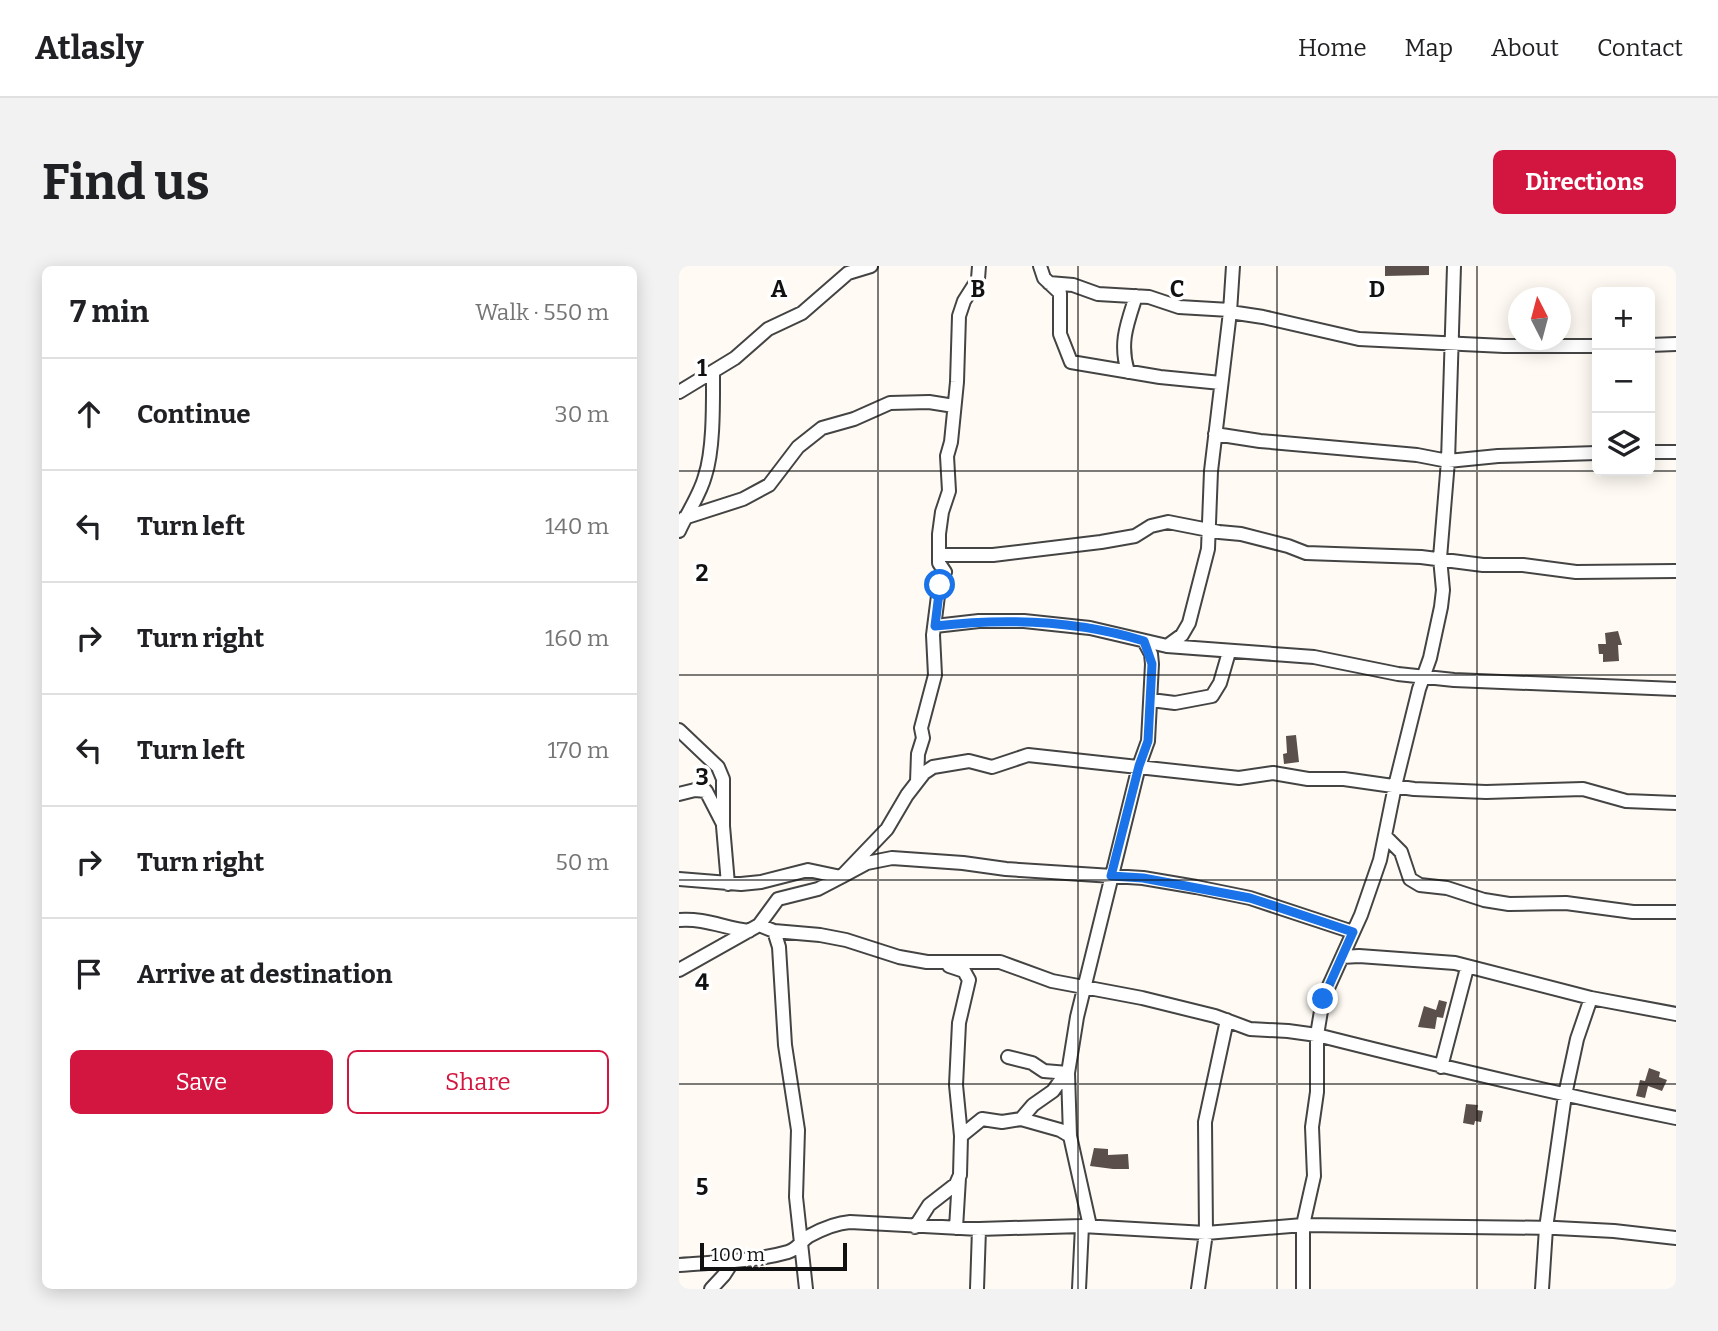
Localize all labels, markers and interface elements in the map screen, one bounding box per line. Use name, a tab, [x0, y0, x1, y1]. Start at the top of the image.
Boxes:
text: Atlasly	[35, 28, 144, 68]
text: Home	[1298, 34, 1367, 62]
text: Map	[1405, 34, 1453, 62]
text: About	[1491, 34, 1559, 62]
text: Contact	[1597, 34, 1683, 62]
button: Directions	[1493, 150, 1676, 214]
text: Find us	[42, 153, 210, 212]
text: A	[771, 275, 788, 303]
text: B	[971, 275, 985, 303]
text: C	[1170, 275, 1184, 303]
text: D	[1369, 275, 1385, 303]
north arrow	[1508, 287, 1571, 350]
map controls	[1592, 287, 1655, 476]
button: +	[1592, 287, 1655, 350]
text: 7 min	[70, 294, 149, 330]
text: Walk · 550 m	[475, 298, 609, 326]
button: −	[1592, 350, 1655, 413]
text: 1	[697, 354, 707, 382]
icon: ahead	[70, 395, 108, 433]
text: Continue	[137, 399, 251, 430]
text: 30 m	[555, 400, 609, 428]
button: layers	[1592, 413, 1655, 476]
icon: left	[70, 507, 108, 545]
text: Turn left	[137, 511, 245, 542]
text: 140 m	[545, 512, 609, 540]
text: 2	[696, 559, 709, 587]
route start	[924, 569, 955, 600]
icon: right	[70, 619, 108, 657]
text: Turn right	[137, 623, 264, 654]
text: 160 m	[545, 624, 609, 652]
icon: left	[70, 731, 108, 769]
text: Turn left	[137, 735, 245, 766]
text: 170 m	[547, 736, 609, 764]
text: 3	[695, 763, 709, 791]
icon: right	[70, 843, 108, 881]
text: Turn right	[137, 847, 264, 878]
text: 50 m	[555, 848, 609, 876]
icon: arrive	[70, 955, 108, 993]
text: Arrive at destination	[137, 959, 392, 990]
text: 4	[695, 968, 709, 996]
route end	[1307, 983, 1338, 1014]
button: Save	[70, 1050, 333, 1114]
button: Share	[347, 1050, 609, 1114]
text: 5	[696, 1173, 708, 1201]
scale bar	[700, 1240, 847, 1272]
text: 100 m	[711, 1243, 765, 1266]

